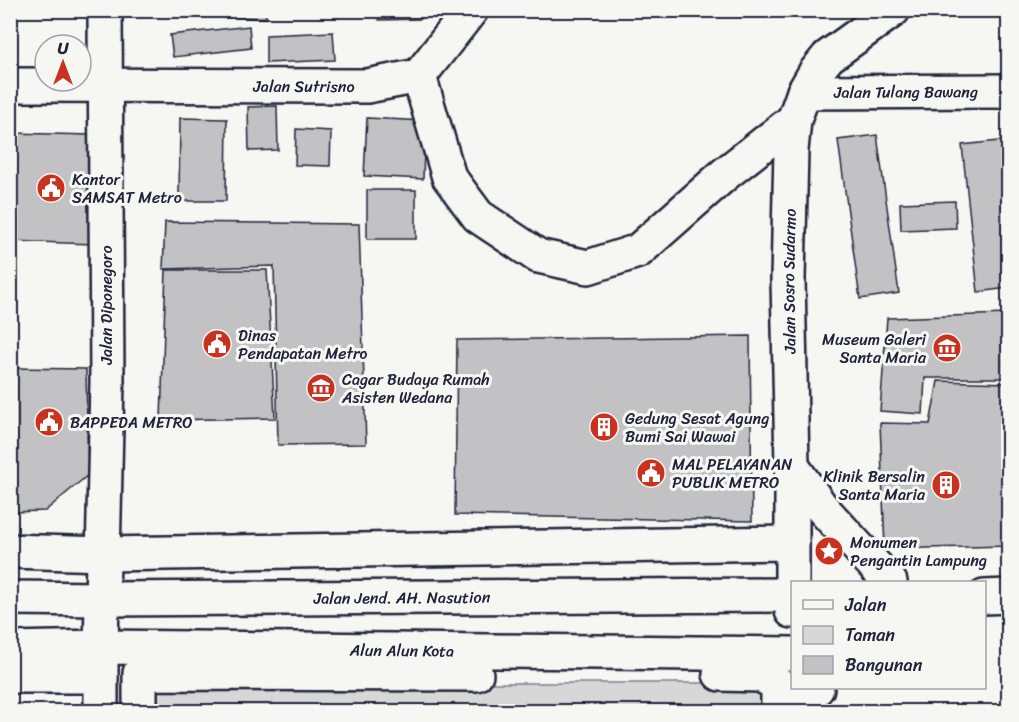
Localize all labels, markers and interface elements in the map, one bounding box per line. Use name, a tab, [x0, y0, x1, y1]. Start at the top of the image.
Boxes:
north arrow	[33, 33, 93, 93]
text: U	[58, 34, 70, 63]
street label: Jalan Sutrisno	[252, 71, 355, 100]
street label: Jalan Tulang Bawang	[833, 77, 978, 106]
place label: Kantor SAMSAT Metro	[72, 165, 182, 212]
public building icon: Kantor SAMSAT Metro	[35, 172, 67, 204]
street label: Jalan Sosro Sudarmo	[773, 208, 804, 355]
street label: Jalan Diponegoro	[92, 245, 121, 366]
place label: Dinas Pendapatan Metro	[238, 321, 368, 368]
place label: Museum Galeri Santa Maria	[822, 325, 927, 372]
public building icon: Dinas Pendapatan Metro	[201, 328, 233, 360]
museum icon: Museum Galeri Santa Maria	[931, 332, 963, 364]
place label: Cagar Budaya Rumah Asisten Wedana	[341, 365, 490, 412]
museum icon: Cagar Budaya Rumah Asisten Wedana	[305, 372, 337, 404]
place label: Gedung Sesat Agung Bumi Sai Wawai	[625, 404, 769, 451]
public building icon: BAPPEDA METRO	[33, 406, 65, 438]
place label: BAPPEDA METRO	[70, 408, 193, 437]
building icon: Gedung Sesat Agung Bumi Sai Wawai	[588, 411, 620, 443]
place label: MAL PELAYANAN PUBLIK METRO	[672, 450, 792, 497]
public building icon: MAL PELAYANAN PUBLIK METRO	[635, 457, 667, 489]
place label: Klinik Bersalin Santa Maria	[823, 462, 926, 509]
building icon: Klinik Bersalin Santa Maria	[930, 469, 962, 501]
place label: Monumen Pengantin Lampung	[850, 528, 987, 575]
place icon: Monumen Pengantin Lampung	[813, 535, 845, 567]
legend	[791, 581, 986, 689]
street label: Jalan Jend. AH. Nasution	[313, 582, 491, 612]
text: Jalan	[844, 589, 887, 621]
text: Taman	[845, 619, 895, 651]
street label: Alun Alun Kota	[349, 635, 454, 665]
text: Bangunan	[845, 649, 923, 681]

